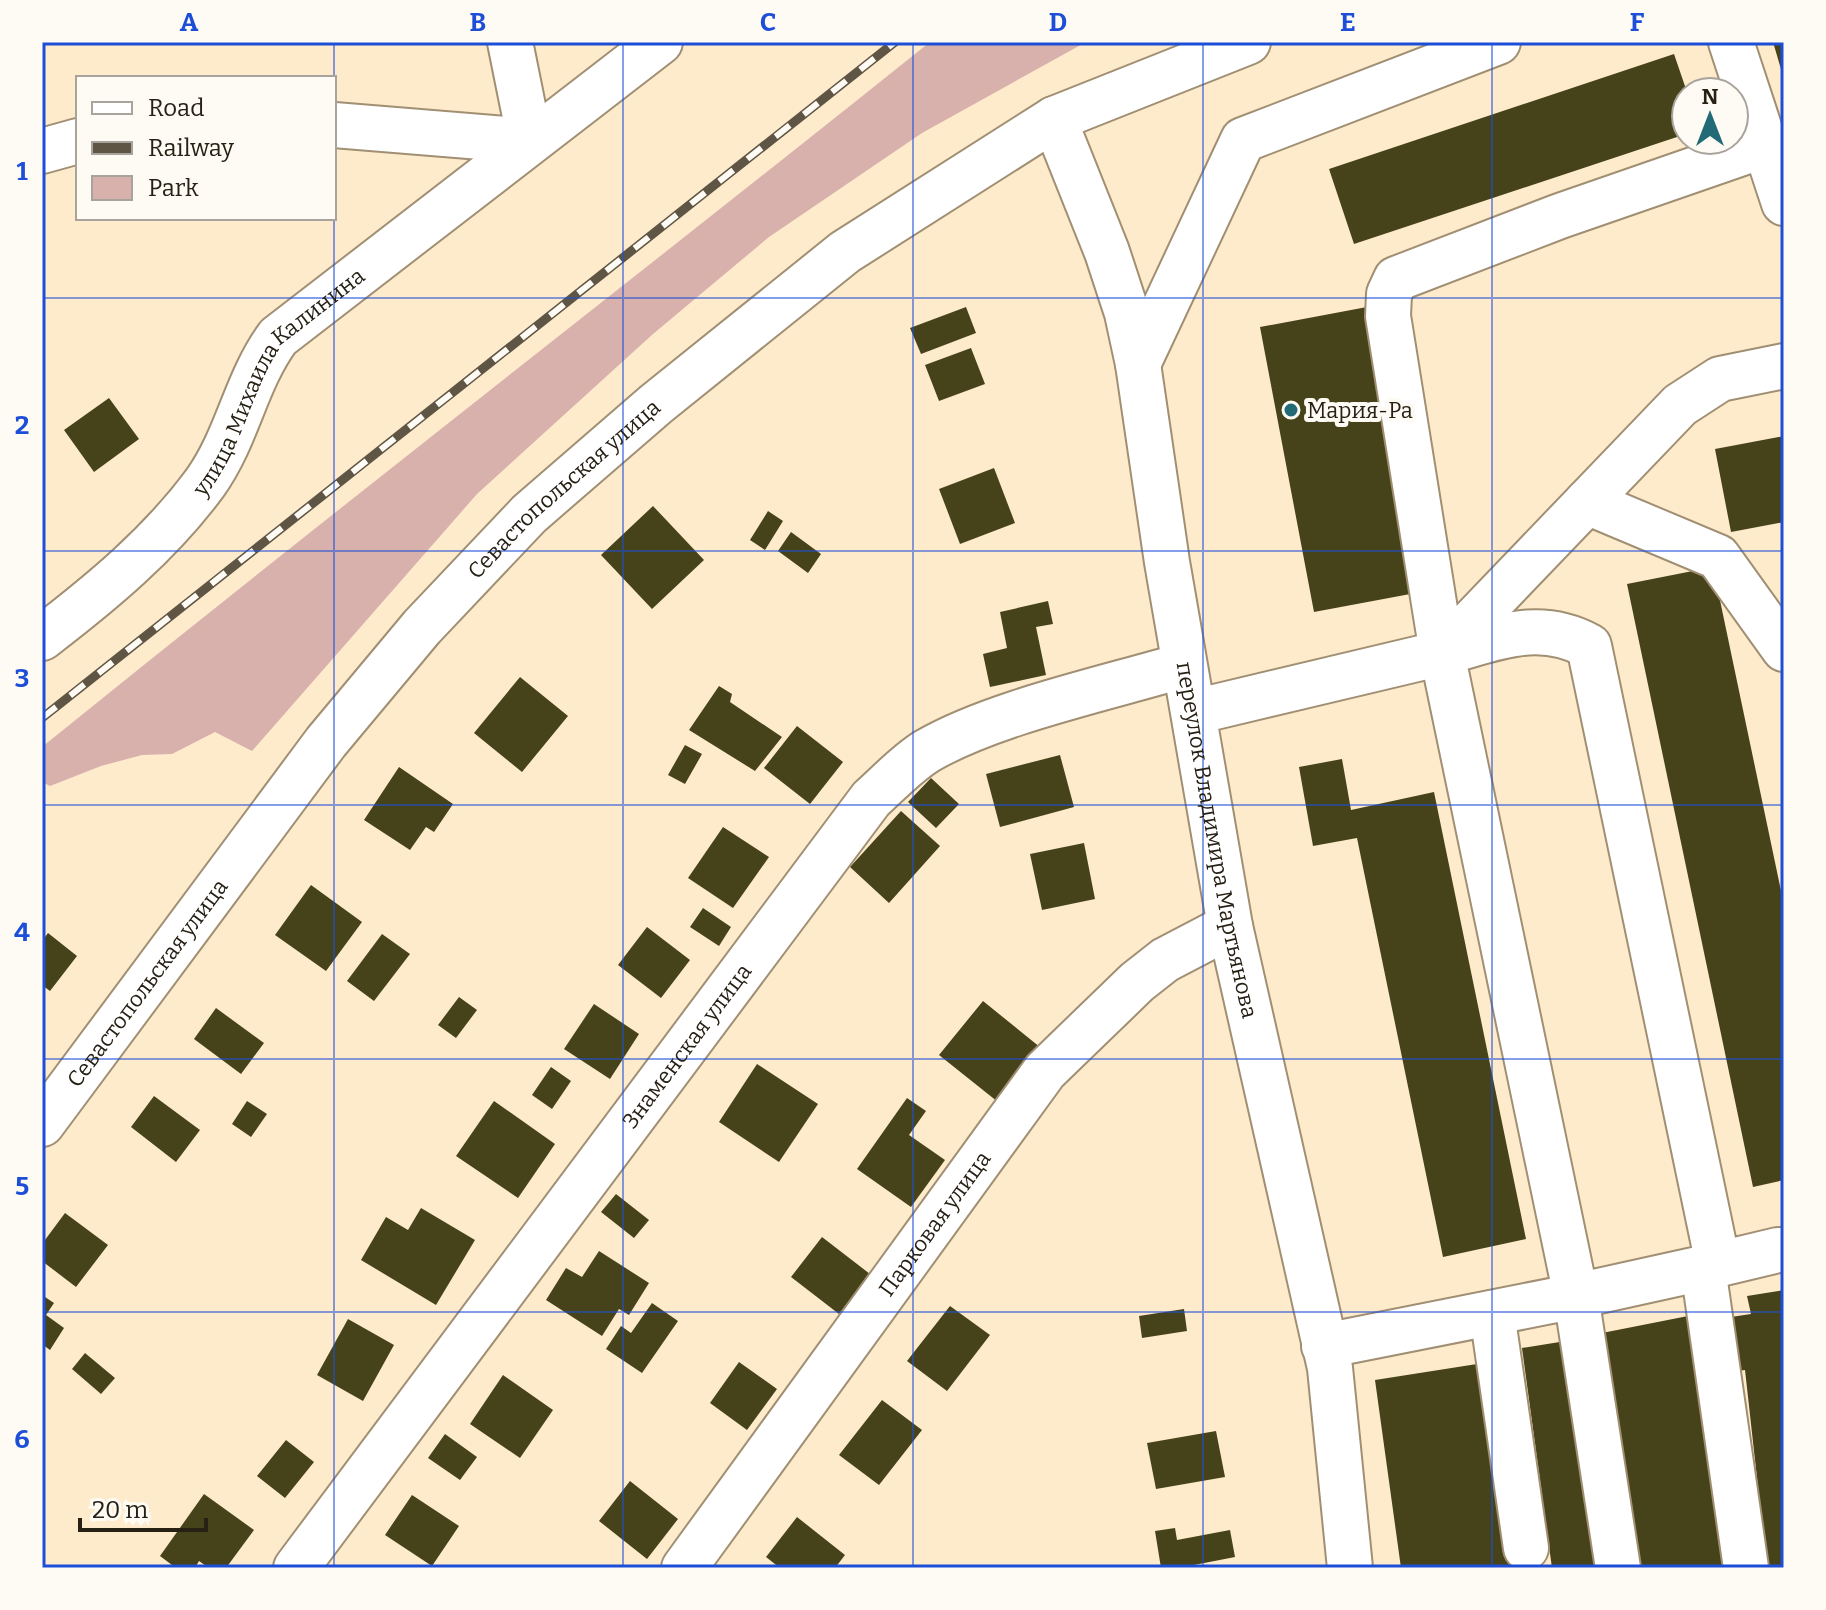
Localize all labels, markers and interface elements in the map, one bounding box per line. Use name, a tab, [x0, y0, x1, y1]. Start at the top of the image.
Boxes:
text: A	[180, 7, 199, 38]
text: B	[470, 7, 486, 38]
text: C	[760, 7, 776, 38]
text: D	[1049, 7, 1067, 38]
text: E	[1340, 7, 1356, 38]
text: F	[1630, 7, 1645, 38]
legend	[76, 76, 336, 220]
north arrow	[1670, 76, 1750, 156]
text: N	[1702, 83, 1719, 110]
text: Road	[148, 94, 204, 122]
text: Railway	[148, 134, 234, 162]
text: 1	[16, 156, 28, 187]
text: Park	[148, 174, 199, 202]
street label: улица Михаила Калинина	[187, 262, 370, 502]
street label: Севастопольская улица	[462, 394, 666, 584]
place label: Мария-Ра	[1307, 397, 1413, 424]
marker: Мария-Ра	[1282, 401, 1300, 419]
text: 2	[15, 410, 29, 441]
street label: переулок Владимира Мартьянова	[1170, 660, 1263, 1021]
text: 3	[15, 663, 29, 694]
street label: Севастопольская улица	[61, 874, 234, 1092]
text: 4	[14, 917, 30, 948]
street label: Знаменская улица	[616, 958, 757, 1134]
street label: Парковая улица	[873, 1146, 996, 1301]
text: 5	[15, 1171, 29, 1202]
text: 6	[14, 1424, 30, 1455]
scale bar	[80, 1482, 206, 1532]
text: 20 m	[92, 1496, 148, 1524]

